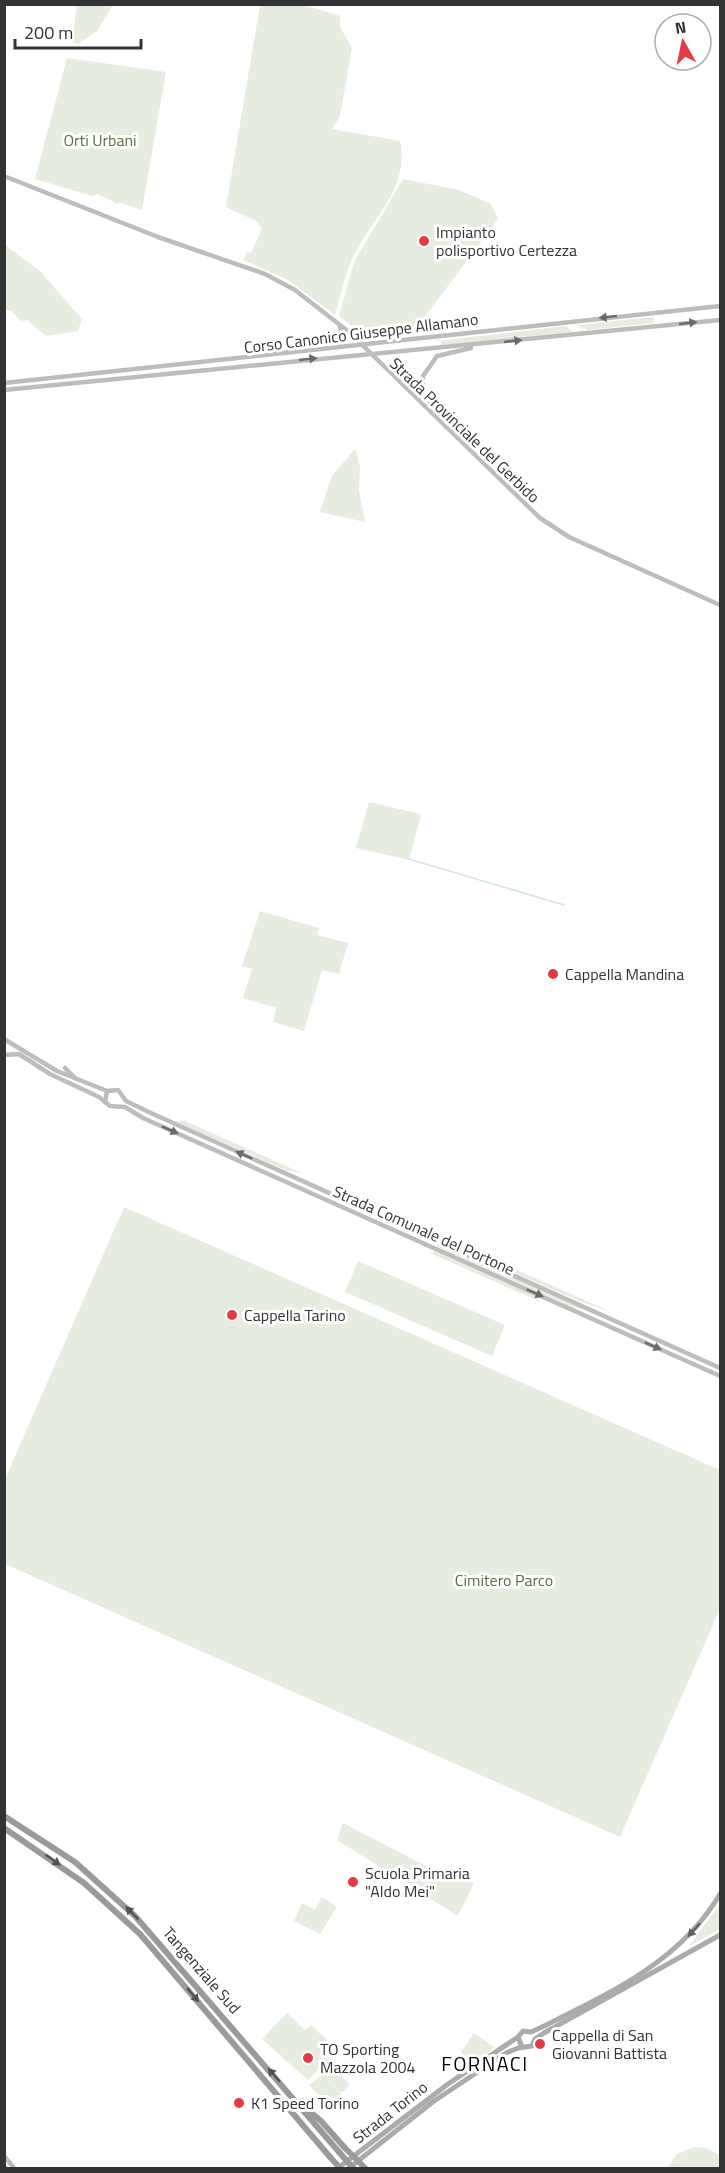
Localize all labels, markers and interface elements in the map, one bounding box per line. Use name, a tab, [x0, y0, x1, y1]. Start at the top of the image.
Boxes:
scale bar	[15, 12, 141, 50]
north arrow	[653, 12, 713, 72]
text: N	[673, 14, 688, 40]
text: 200 m	[24, 19, 73, 46]
park label: Orti Urbani	[63, 128, 137, 152]
place label: Impianto polisportivo Certezza	[436, 220, 577, 262]
marker: Impianto polisportivo Certezza	[417, 234, 431, 248]
street label: Corso Canonico Giuseppe Allamano	[242, 307, 480, 359]
one-way arrow	[599, 312, 618, 322]
one-way arrow	[678, 318, 697, 328]
one-way arrow	[504, 336, 523, 346]
street label: Strada Provinciale del Gerbido	[385, 352, 545, 508]
one-way arrow	[299, 354, 318, 364]
place label: Cappella Mandina	[565, 962, 684, 986]
marker: Cappella Mandina	[546, 967, 560, 981]
one-way arrow	[161, 1125, 179, 1135]
one-way arrow	[235, 1150, 252, 1159]
street label: Strada Comunale del Portone	[329, 1179, 519, 1281]
one-way arrow	[526, 1288, 543, 1297]
place label: Cappella Tarino	[244, 1303, 346, 1327]
marker: Cappella Tarino	[225, 1308, 239, 1322]
one-way arrow	[644, 1341, 661, 1350]
park label: Cimitero Parco	[455, 1568, 553, 1592]
one-way arrow	[45, 1854, 61, 1866]
place label: Scuola Primaria "Aldo Mei"	[365, 1861, 470, 1903]
marker: Scuola Primaria "Aldo Mei"	[346, 1875, 360, 1889]
one-way arrow	[126, 1906, 140, 1920]
street label: Tangenziale Sud	[157, 1921, 247, 2019]
one-way arrow	[688, 1922, 701, 1937]
one-way arrow	[186, 1987, 199, 2002]
place label: Cappella di San Giovanni Battista	[552, 2023, 667, 2065]
place label: TO Sporting Mazzola 2004	[320, 2037, 416, 2079]
marker: Cappella di San Giovanni Battista	[533, 2037, 547, 2051]
district label: FORNACI	[441, 2048, 529, 2079]
marker: TO Sporting Mazzola 2004	[301, 2051, 315, 2065]
one-way arrow	[268, 2068, 281, 2083]
street label: Strada Torino	[347, 2075, 433, 2149]
place label: K1 Speed Torino	[251, 2091, 359, 2115]
marker: K1 Speed Torino	[232, 2096, 246, 2110]

